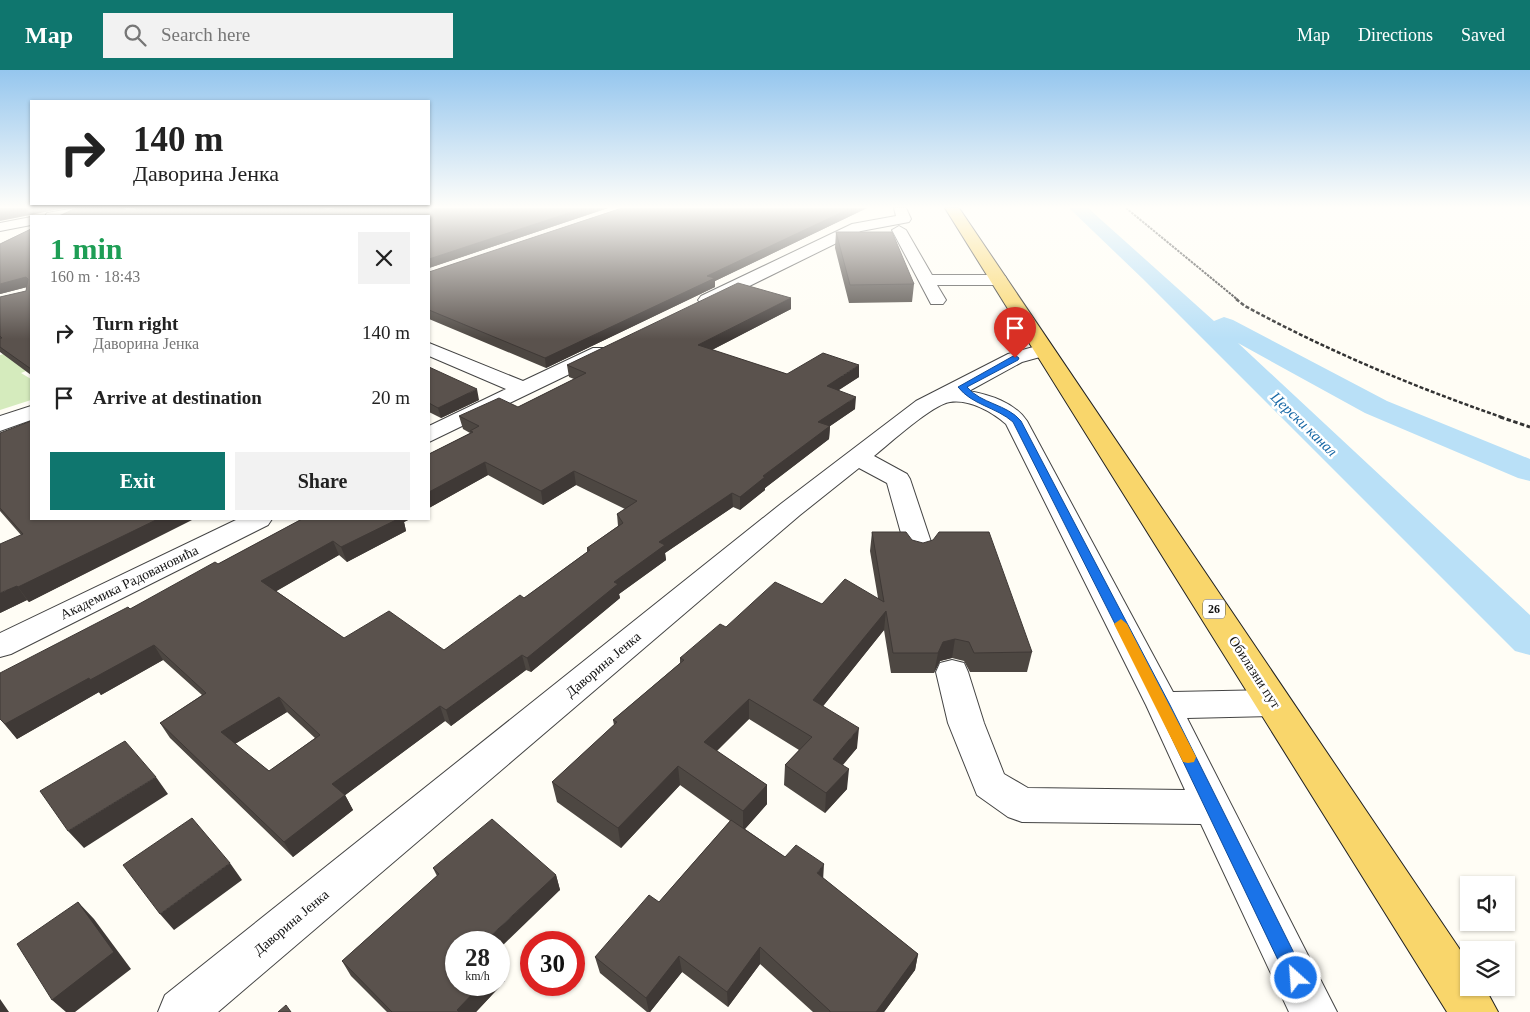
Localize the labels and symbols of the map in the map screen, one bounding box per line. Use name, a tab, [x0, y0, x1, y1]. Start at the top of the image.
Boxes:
pin	[994, 307, 1036, 358]
water label: Церски канал	[1267, 388, 1341, 460]
street label: Академика Радовановића	[58, 542, 201, 622]
road number: 26	[1203, 600, 1225, 618]
street label: Даворина Јенка	[563, 628, 644, 700]
street label: Обилазни пут	[1226, 634, 1283, 711]
street label: Даворина Јенка	[251, 886, 332, 958]
speed limit sign: 30	[520, 931, 585, 996]
position arrow	[1269, 951, 1321, 1003]

